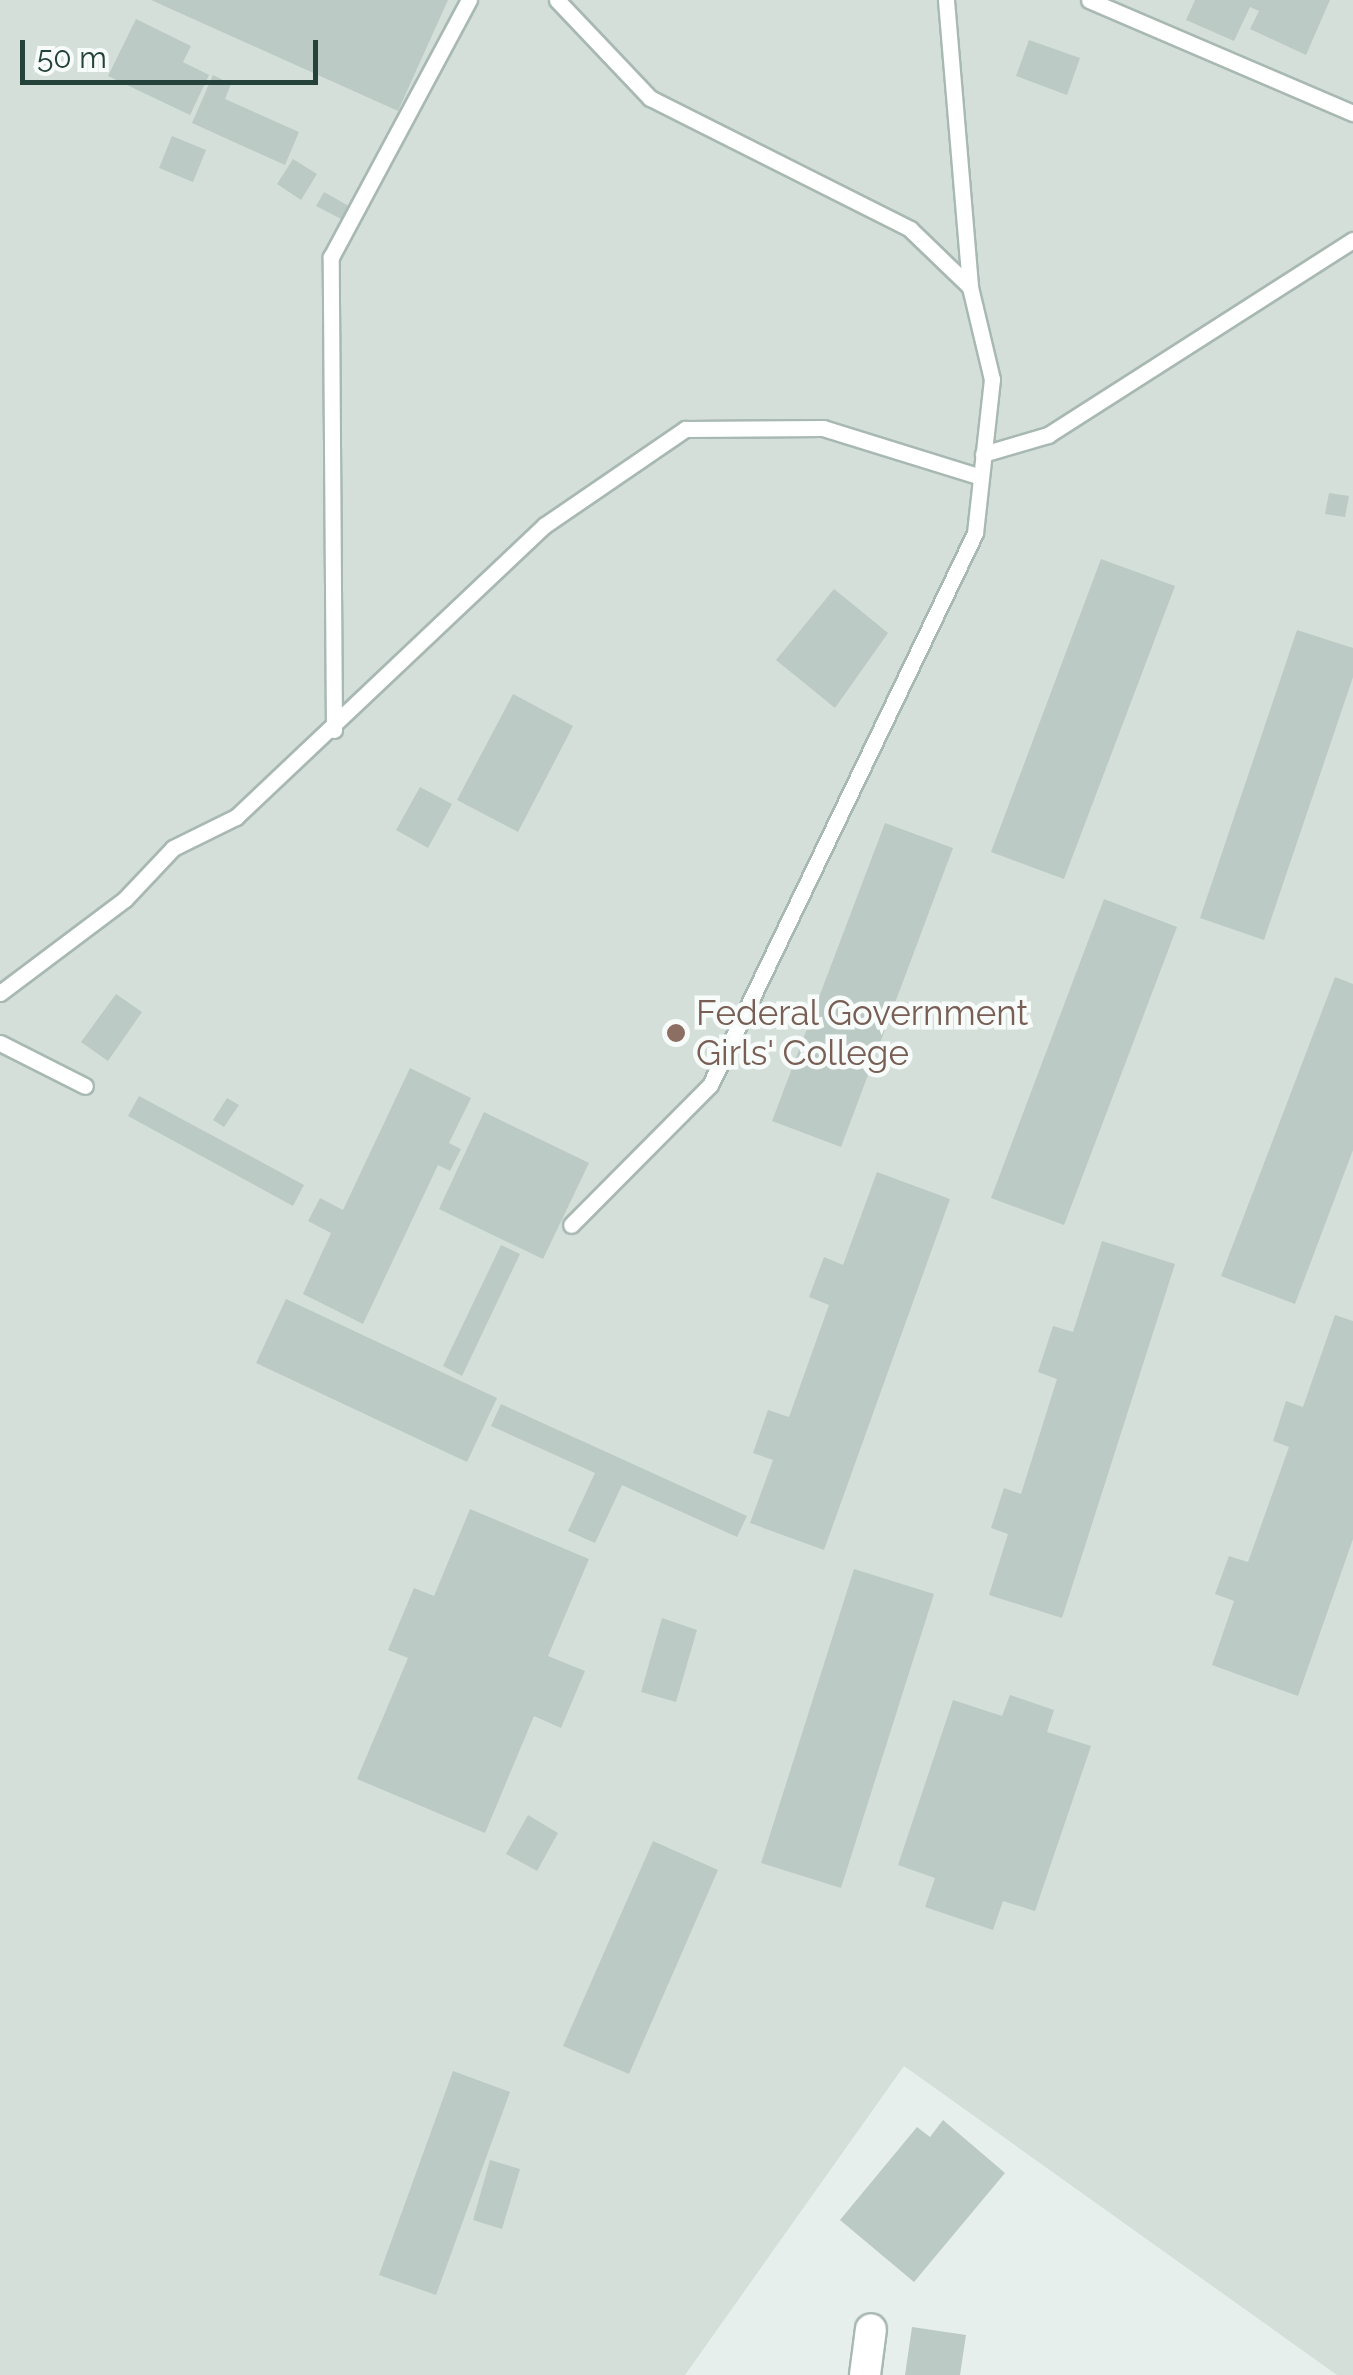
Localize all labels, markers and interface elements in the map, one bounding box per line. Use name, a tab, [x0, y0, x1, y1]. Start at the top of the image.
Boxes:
scale bar	[25, 20, 322, 82]
text: 50 m	[37, 40, 107, 75]
place label: Federal Government Girls' College	[696, 992, 1029, 1074]
marker: Federal Government Girls' College	[665, 1022, 687, 1044]

